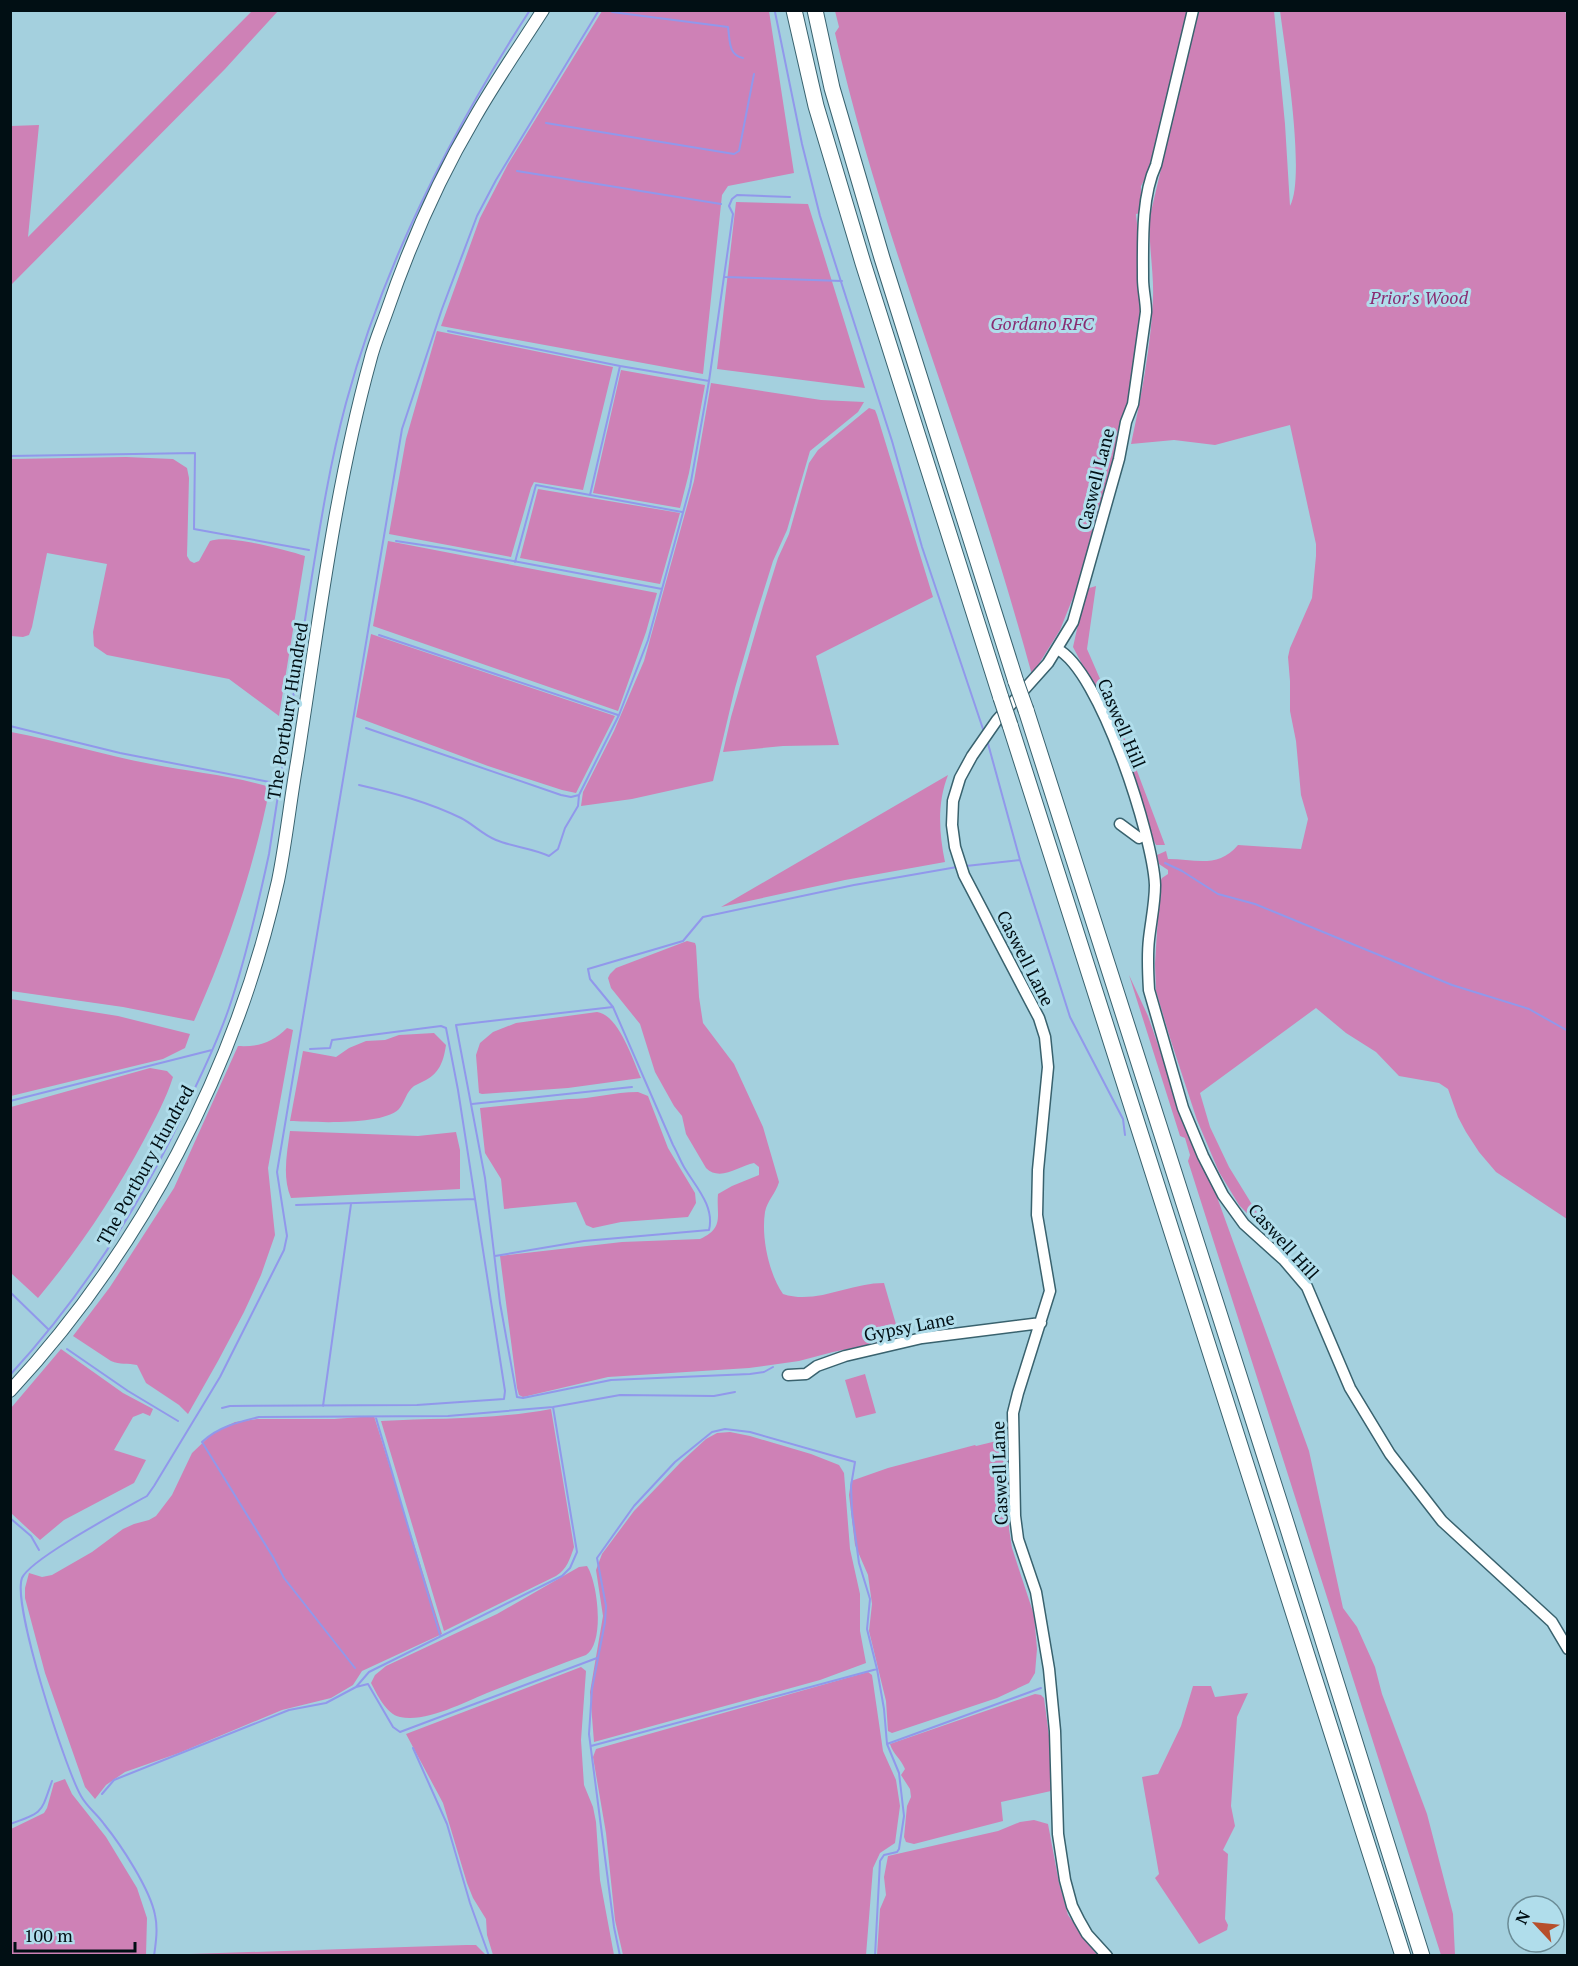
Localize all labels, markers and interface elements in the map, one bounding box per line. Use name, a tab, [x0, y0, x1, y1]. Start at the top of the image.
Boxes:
park label: Prior's Wood	[1369, 285, 1469, 309]
park label: Gordano RFC	[990, 311, 1095, 335]
street label: Caswell Lane	[1071, 425, 1119, 533]
street label: The Portbury Hundred	[261, 620, 313, 802]
street label: Caswell Hill	[1092, 675, 1152, 771]
street label: Caswell Lane	[992, 906, 1060, 1010]
street label: The Portbury Hundred	[91, 1081, 199, 1249]
street label: Caswell Hill	[1243, 1198, 1325, 1284]
street label: Gypsy Lane	[862, 1305, 956, 1347]
street label: Caswell Lane	[985, 1420, 1013, 1526]
north arrow	[1506, 1894, 1566, 1954]
text: N	[1510, 1907, 1535, 1928]
scale bar	[15, 1915, 135, 1953]
text: 100 m	[24, 1923, 73, 1947]

